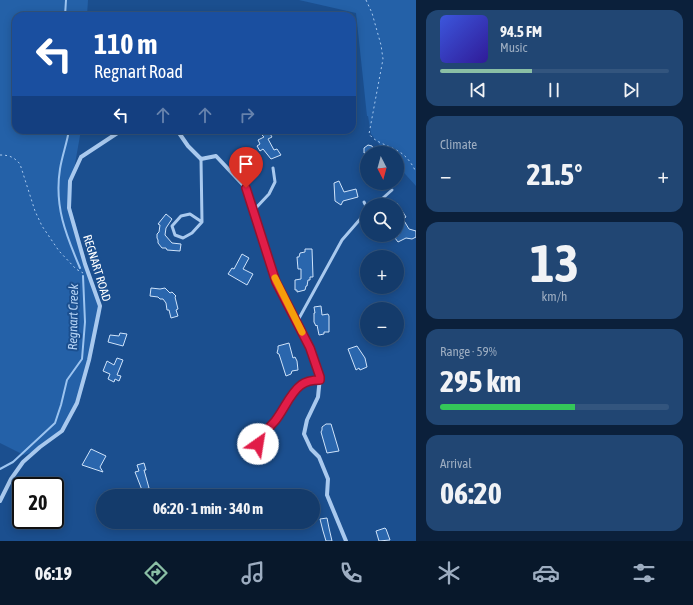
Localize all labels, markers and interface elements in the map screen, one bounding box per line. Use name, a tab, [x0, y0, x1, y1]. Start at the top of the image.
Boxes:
text: 94.5 FM	[500, 23, 542, 40]
icon: left	[28, 28, 80, 80]
text: 110 m	[94, 28, 157, 60]
text: Music	[500, 40, 527, 55]
text: Regnart Road	[94, 61, 183, 82]
icon: previous	[467, 79, 489, 101]
icon: pause	[543, 79, 565, 101]
icon: next	[620, 79, 642, 101]
icon: left	[110, 104, 132, 126]
icon: ahead	[152, 104, 174, 126]
icon: ahead	[194, 104, 216, 126]
icon: right	[236, 104, 258, 126]
text: Climate	[440, 137, 477, 152]
north arrow	[360, 146, 404, 190]
map controls	[360, 146, 404, 346]
pin	[229, 147, 263, 188]
icon: arrive	[235, 153, 257, 175]
text: 21.5°	[527, 157, 582, 191]
text: −	[440, 162, 451, 188]
text: +	[658, 162, 669, 188]
button: search	[360, 198, 404, 242]
street label: REGNART ROAD	[80, 233, 114, 303]
text: 13	[530, 233, 579, 293]
button: +	[360, 250, 404, 294]
water label: Regnart Creek	[65, 283, 81, 350]
text: km/h	[542, 289, 567, 304]
button: −	[360, 302, 404, 346]
text: Range · 59%	[440, 344, 497, 359]
text: 295 km	[440, 364, 521, 398]
position arrow	[237, 423, 279, 465]
text: Arrival	[440, 456, 472, 471]
text: 06:20	[440, 476, 502, 510]
speed limit sign: 20	[12, 477, 64, 529]
text: 06:20 · 1 min · 340 m	[153, 500, 263, 517]
icon: directions	[142, 559, 170, 587]
icon: music	[239, 559, 267, 587]
icon: phone	[337, 559, 365, 587]
icon: climate	[435, 559, 463, 587]
icon: car	[532, 559, 560, 587]
icon: filters	[630, 559, 658, 587]
text: 06:19	[35, 563, 72, 584]

